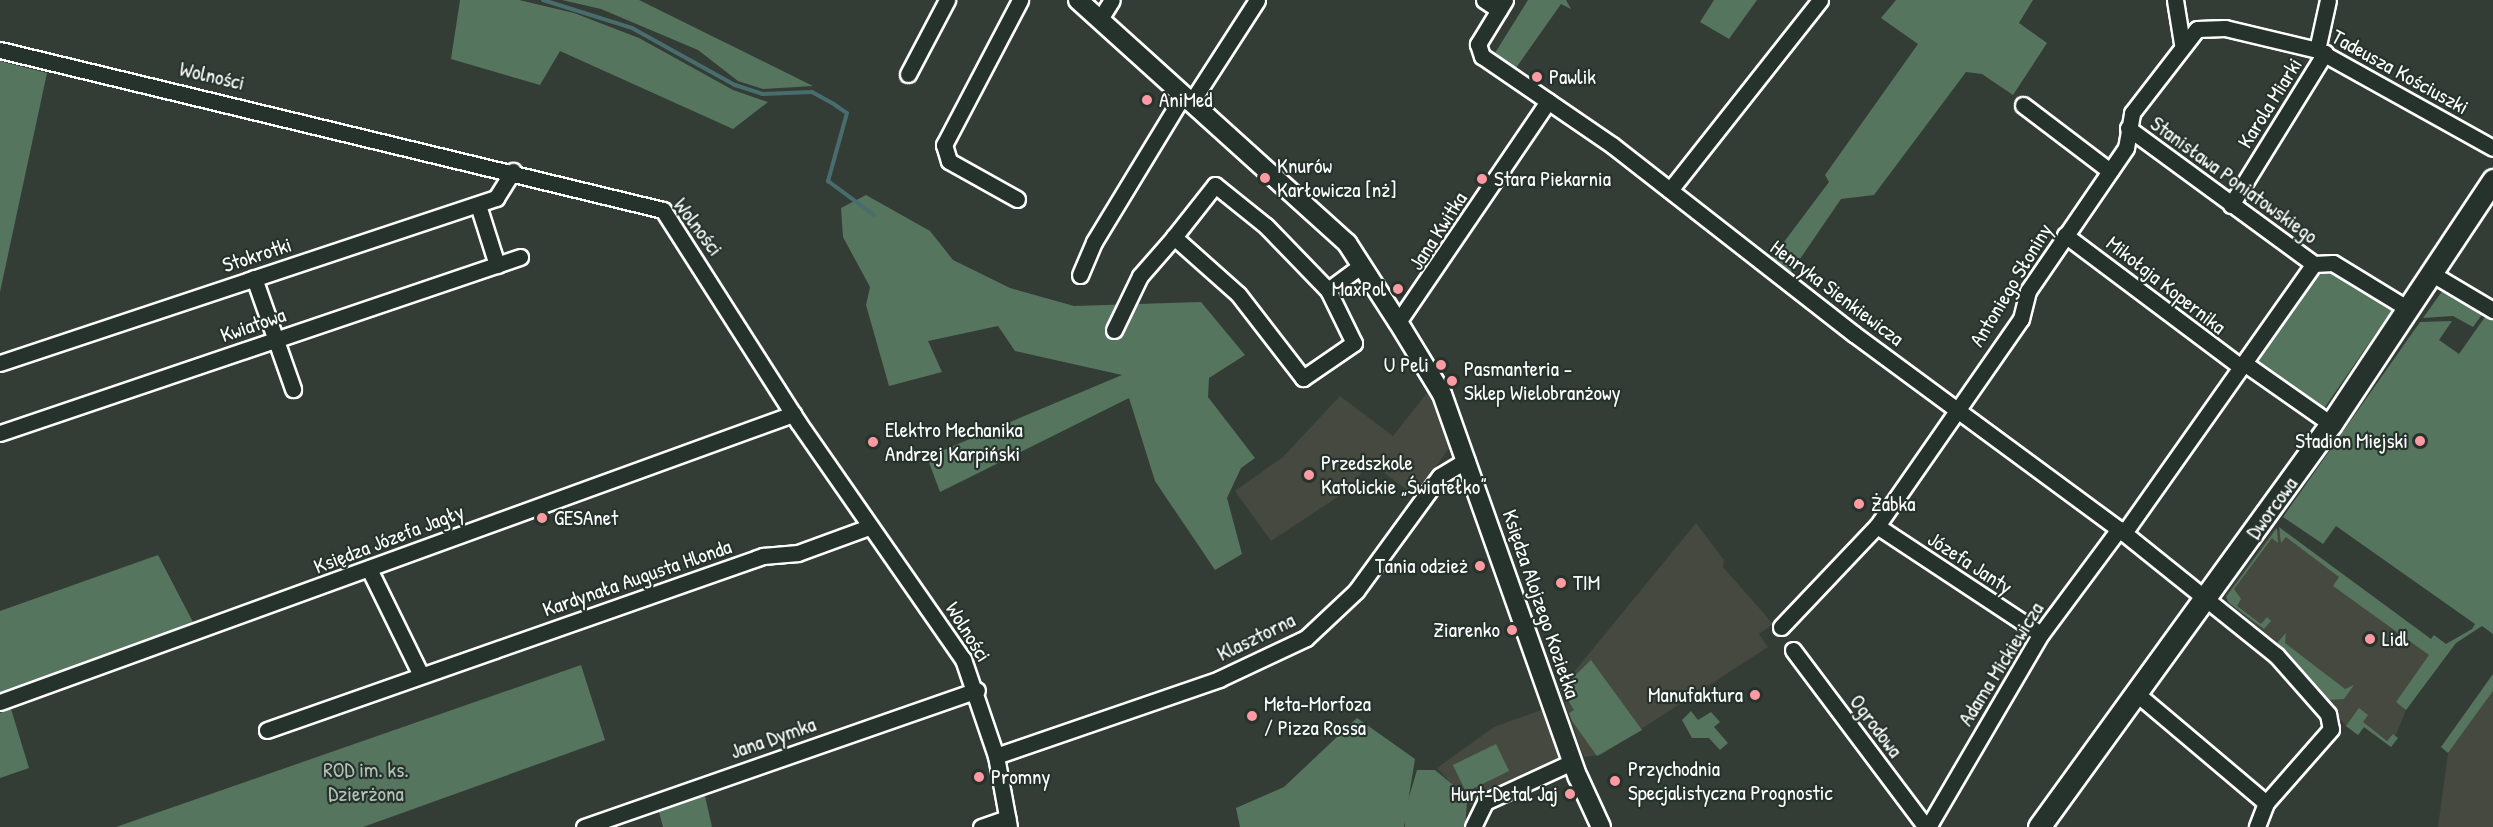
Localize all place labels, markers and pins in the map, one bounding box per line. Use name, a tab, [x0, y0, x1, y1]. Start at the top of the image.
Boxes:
place label: Pawlik	[1549, 64, 1596, 90]
marker: Pawlik	[1530, 70, 1544, 84]
place label: AniMed	[1159, 87, 1212, 113]
marker: AniMed	[1140, 93, 1154, 107]
place label: Knurów Karłowicza [nż]	[1277, 153, 1396, 203]
place label: Stara Piekarnia	[1494, 166, 1611, 192]
marker: Knurów Karłowicza [nż]	[1258, 171, 1272, 185]
marker: Stara Piekarnia	[1475, 172, 1489, 186]
place label: MaxPol	[1332, 276, 1386, 302]
marker: MaxPol	[1391, 282, 1405, 296]
place label: U Peli	[1384, 352, 1429, 378]
place label: Pasmanteria - Sklep Wielobranżowy	[1464, 356, 1621, 406]
marker: U Peli	[1434, 358, 1448, 372]
marker: Pasmanteria - Sklep Wielobranżowy	[1445, 374, 1459, 388]
place label: Elektro Mechanika Andrzej Karpiński	[885, 417, 1023, 467]
place label: Stadion Miejski	[2295, 428, 2408, 454]
marker: Stadion Miejski	[2413, 434, 2427, 448]
marker: Elektro Mechanika Andrzej Karpiński	[866, 435, 880, 449]
place label: Przedszkole Katolickie „Światełko”	[1321, 450, 1487, 500]
marker: Przedszkole Katolickie „Światełko”	[1302, 468, 1316, 482]
place label: Żabka	[1871, 491, 1915, 517]
marker: Żabka	[1852, 497, 1866, 511]
place label: GESAnet	[554, 505, 618, 531]
marker: GESAnet	[535, 511, 549, 525]
place label: Tania odzież	[1375, 553, 1468, 579]
marker: Tania odzież	[1473, 559, 1487, 573]
place label: TIM	[1573, 570, 1600, 596]
marker: TIM	[1554, 576, 1568, 590]
place label: Ziarenko	[1433, 617, 1500, 643]
marker: Ziarenko	[1505, 623, 1519, 637]
place label: Lidl	[2382, 626, 2408, 652]
marker: Lidl	[2363, 632, 2377, 646]
place label: Manufaktura	[1648, 682, 1743, 708]
marker: Manufaktura	[1748, 688, 1762, 702]
place label: Meta-Morfoza / Pizza Rossa	[1264, 691, 1371, 741]
marker: Meta-Morfoza / Pizza Rossa	[1245, 709, 1259, 723]
place label: Przychodnia Specjalistyczna Prognostic	[1628, 756, 1833, 806]
place label: Promny	[991, 764, 1050, 790]
marker: Promny	[972, 770, 986, 784]
marker: Przychodnia Specjalistyczna Prognostic	[1606, 772, 1624, 790]
place label: Hurt-Detal Jaj	[1451, 781, 1558, 807]
marker: Hurt-Detal Jaj	[1563, 787, 1577, 801]

